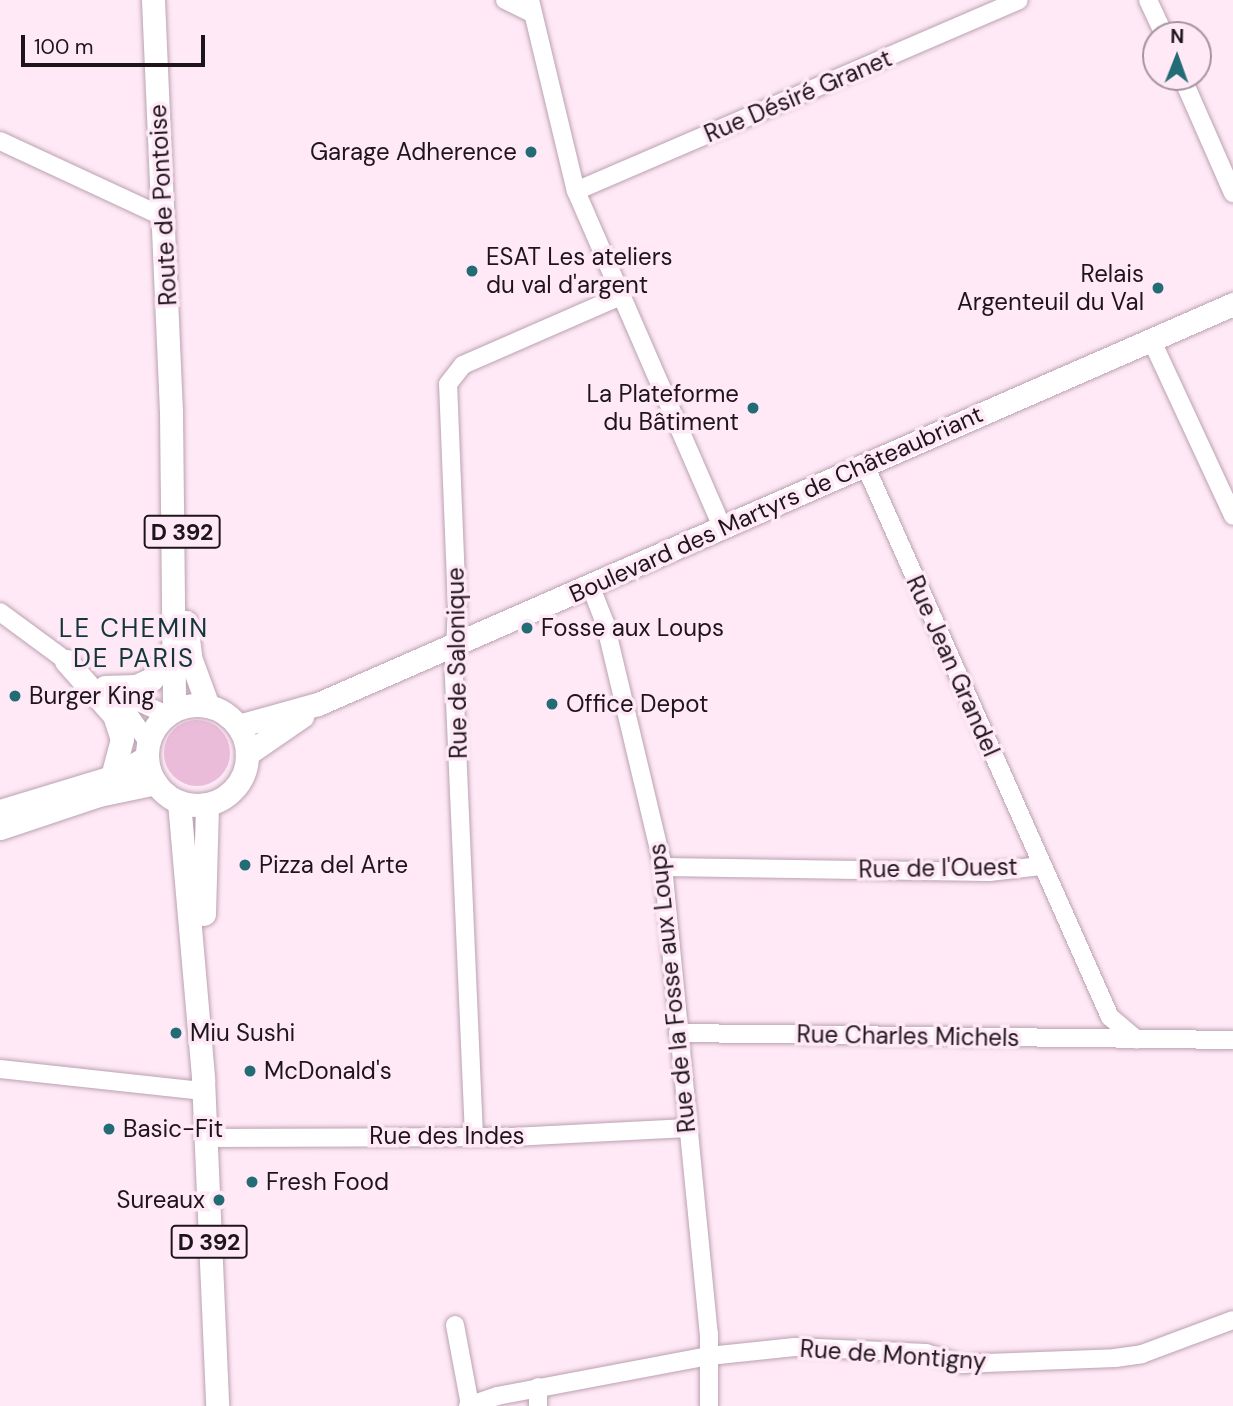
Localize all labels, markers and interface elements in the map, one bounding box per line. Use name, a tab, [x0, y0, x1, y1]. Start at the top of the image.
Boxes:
scale bar	[24, 21, 208, 65]
north arrow	[1142, 21, 1212, 91]
text: N	[1170, 24, 1184, 49]
text: 100 m	[34, 33, 94, 61]
street label: Rue Désiré Granet	[700, 43, 896, 149]
street label: Route de Pontoise	[143, 104, 183, 306]
place label: Garage Adherence	[310, 138, 517, 166]
marker: Garage Adherence	[523, 144, 539, 160]
place label: ESAT Les ateliers du val d'argent	[486, 243, 673, 299]
place label: Relais Argenteuil du Val	[957, 260, 1144, 316]
marker: ESAT Les ateliers du val d'argent	[464, 263, 480, 279]
marker: Relais Argenteuil du Val	[1150, 280, 1166, 296]
place label: La Plateforme du Bâtiment	[586, 380, 739, 436]
street label: Boulevard des Martyrs de Châteaubriant	[565, 399, 987, 609]
marker: La Plateforme du Bâtiment	[745, 400, 761, 416]
road number: D 392	[144, 512, 220, 552]
street label: Rue de Salonique	[441, 567, 473, 759]
street label: Rue Jean Grandel	[900, 571, 1006, 761]
district label: LE CHEMIN DE PARIS	[60, 613, 208, 674]
place label: Fosse aux Loups	[541, 614, 724, 642]
marker: Fosse aux Loups	[519, 620, 535, 636]
place label: Burger King	[29, 682, 155, 710]
marker: Burger King	[7, 688, 23, 704]
place label: Office Depot	[566, 690, 708, 718]
marker: Office Depot	[544, 696, 560, 712]
street label: Rue de la Fosse aux Loups	[642, 842, 702, 1134]
place label: Pizza del Arte	[259, 851, 408, 879]
street label: Rue de l'Ouest	[858, 852, 1018, 884]
marker: Pizza del Arte	[237, 857, 253, 873]
place label: Miu Sushi	[190, 1019, 295, 1047]
street label: Rue Charles Michels	[796, 1020, 1020, 1052]
marker: Miu Sushi	[168, 1025, 184, 1041]
place label: McDonald's	[264, 1057, 392, 1085]
marker: McDonald's	[242, 1063, 258, 1079]
place label: Basic-Fit	[123, 1115, 223, 1143]
marker: Basic-Fit	[101, 1121, 117, 1137]
street label: Rue des Indes	[369, 1122, 525, 1150]
place label: Fresh Food	[266, 1168, 389, 1196]
marker: Fresh Food	[244, 1174, 260, 1190]
place label: Sureaux	[117, 1186, 205, 1214]
marker: Sureaux	[211, 1192, 227, 1208]
road number: D 392	[170, 1222, 248, 1261]
street label: Rue de Montigny	[799, 1334, 987, 1376]

